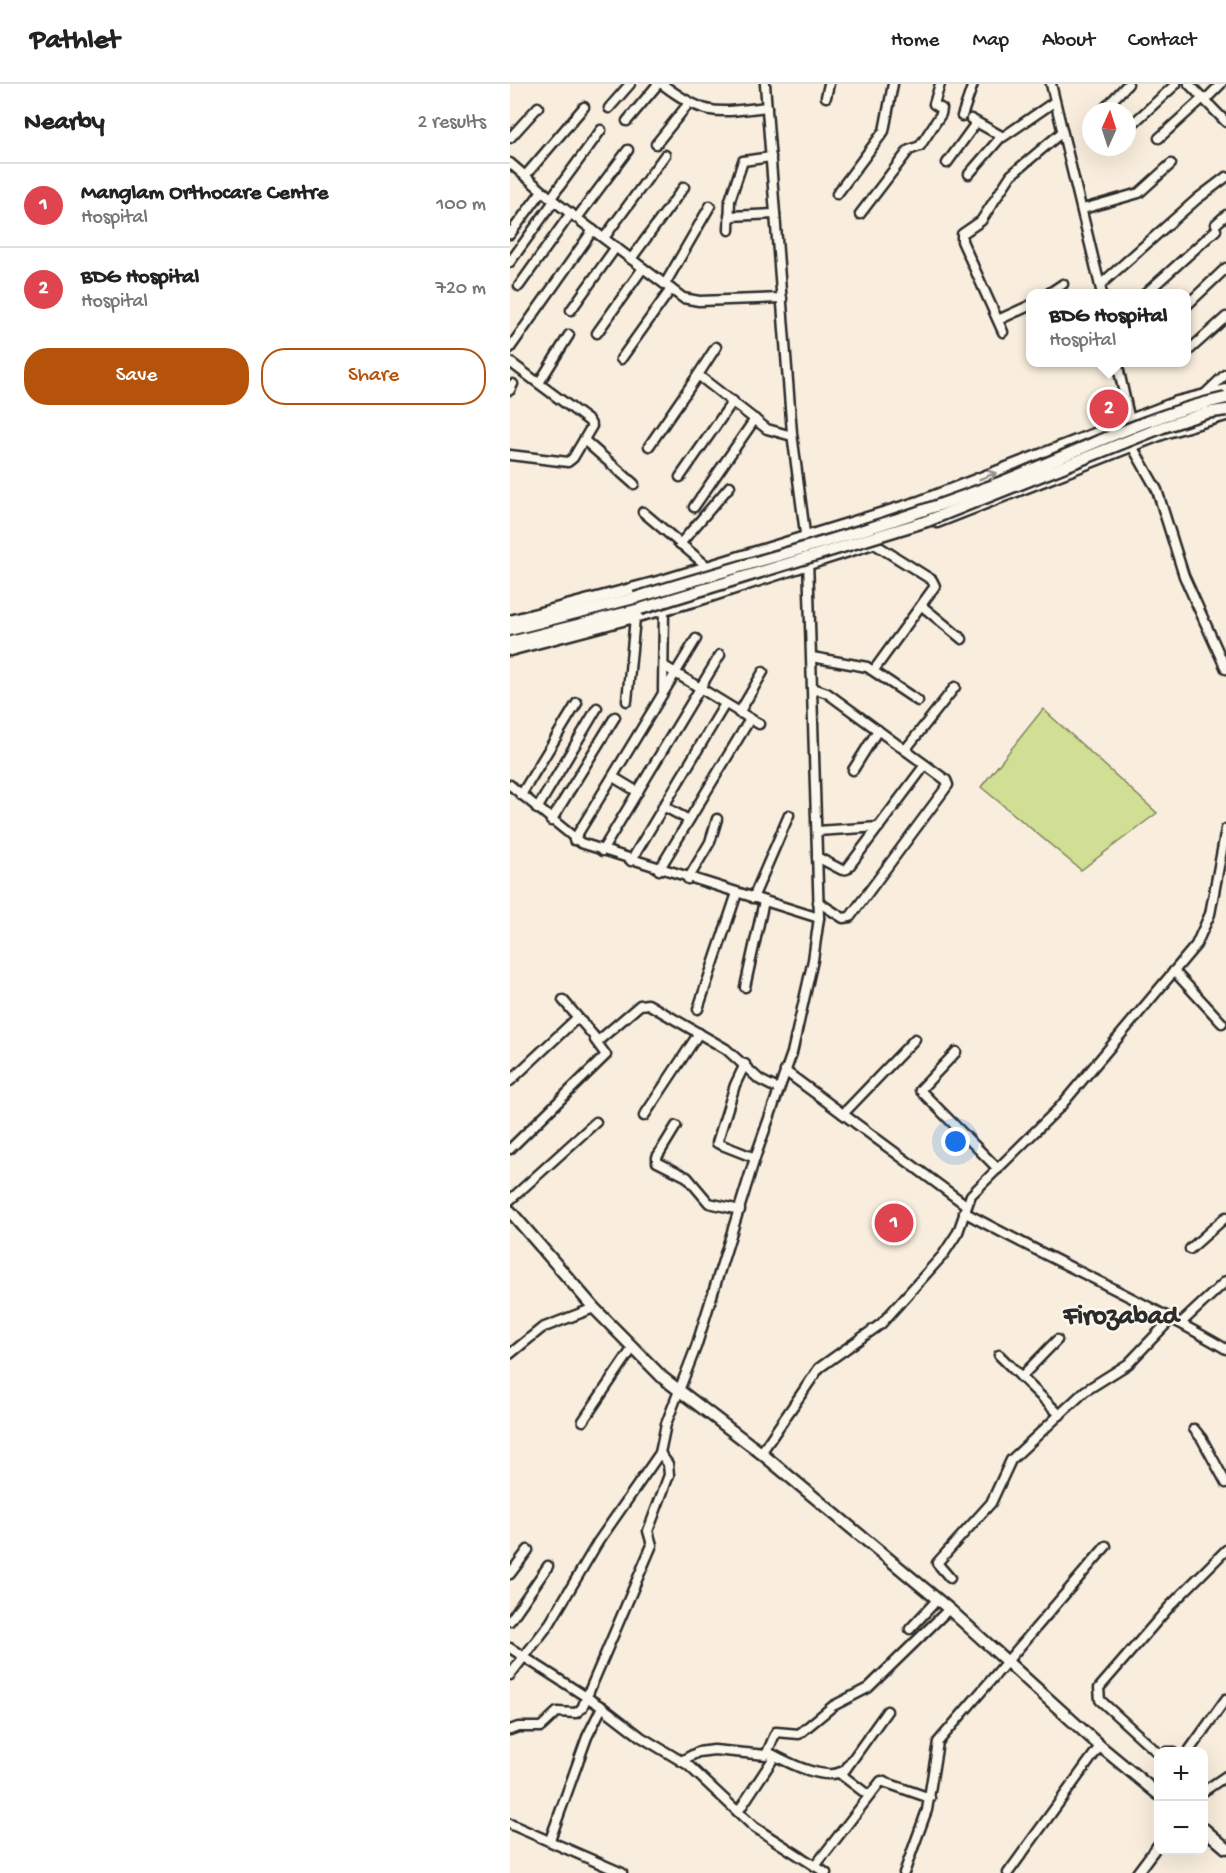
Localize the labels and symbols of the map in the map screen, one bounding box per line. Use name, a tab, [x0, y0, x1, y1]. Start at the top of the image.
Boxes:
north arrow	[1082, 102, 1136, 156]
pin: 2	[1090, 386, 1128, 432]
one-way arrow	[978, 470, 997, 481]
your location	[941, 1127, 970, 1156]
pin: 1	[874, 1200, 914, 1246]
district label: Firozabad	[1062, 1302, 1182, 1334]

